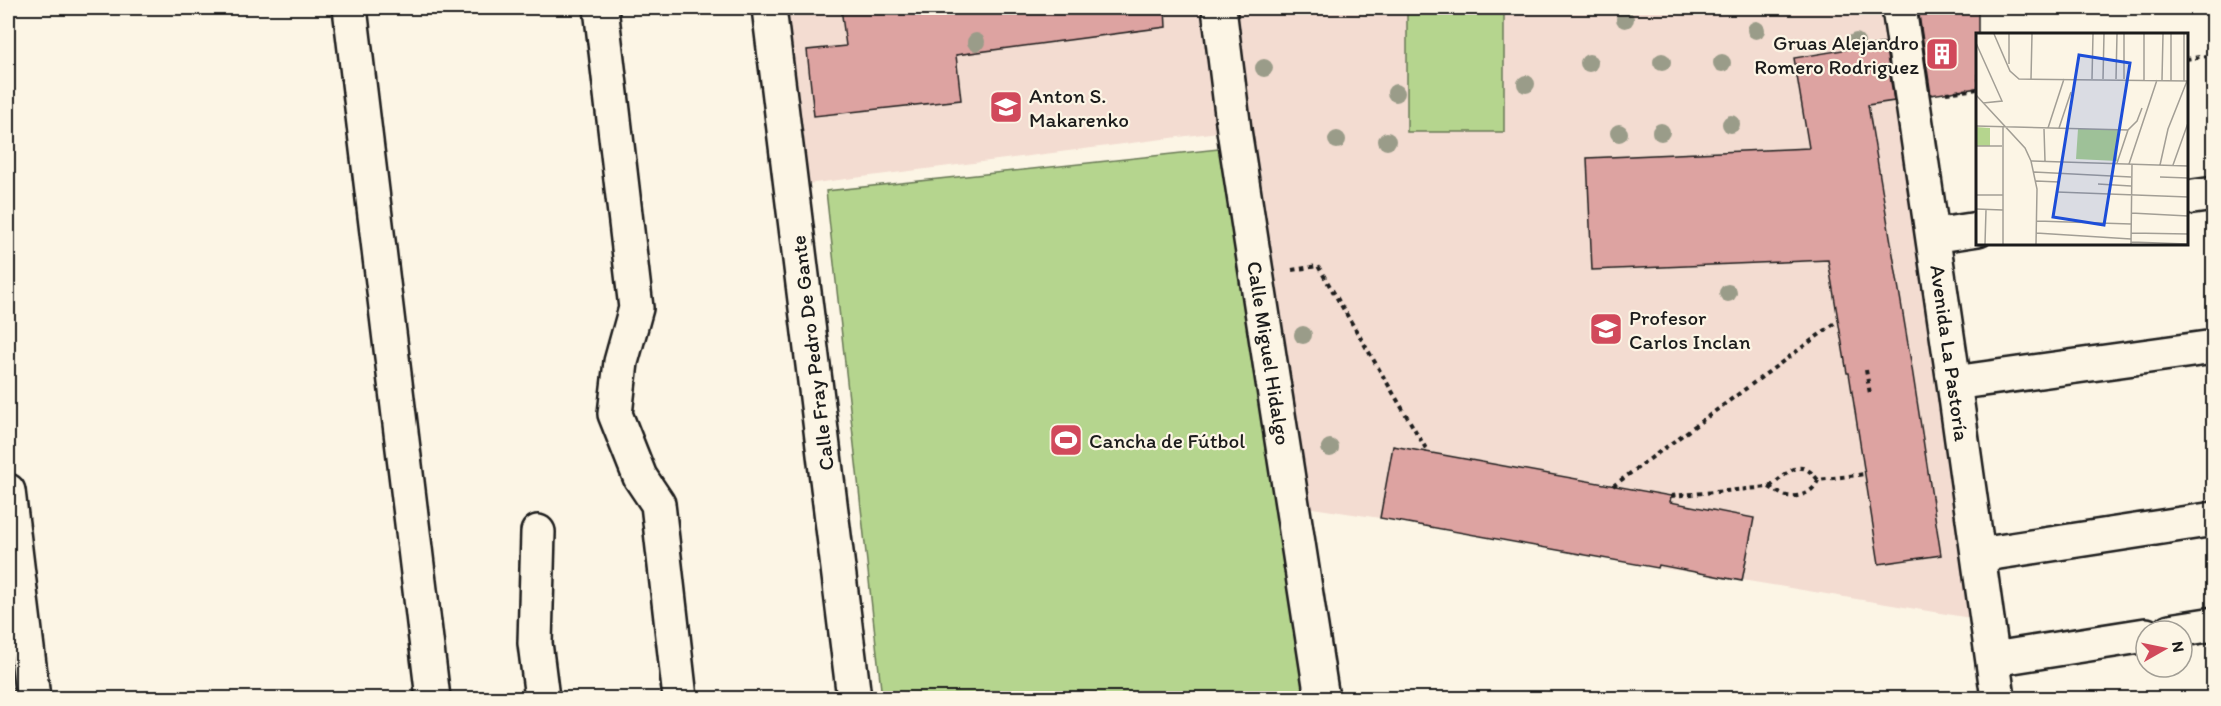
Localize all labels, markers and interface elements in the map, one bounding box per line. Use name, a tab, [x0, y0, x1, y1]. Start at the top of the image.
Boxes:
place label: Gruas Alejandro Romero Rodriguez	[1754, 30, 1919, 79]
inset map	[1976, 33, 2188, 244]
building icon: Gruas Alejandro Romero Rodriguez	[1924, 36, 1960, 72]
place label: Anton S. Makarenko	[1029, 83, 1129, 132]
school or university icon: Anton S. Makarenko	[988, 89, 1024, 125]
street label: Calle Fray Pedro De Gante	[785, 234, 839, 472]
street label: Calle Miguel Hidalgo	[1242, 259, 1296, 447]
street label: Avenida La Pastoría	[1925, 263, 1975, 443]
place label: Profesor Carlos Inclan	[1629, 305, 1751, 354]
school or university icon: Profesor Carlos Inclan	[1588, 311, 1624, 347]
sports icon: Cancha de Fútbol	[1048, 422, 1084, 458]
place label: Cancha de Fútbol	[1089, 428, 1245, 453]
north arrow	[2134, 619, 2194, 679]
text: N	[2168, 640, 2189, 654]

